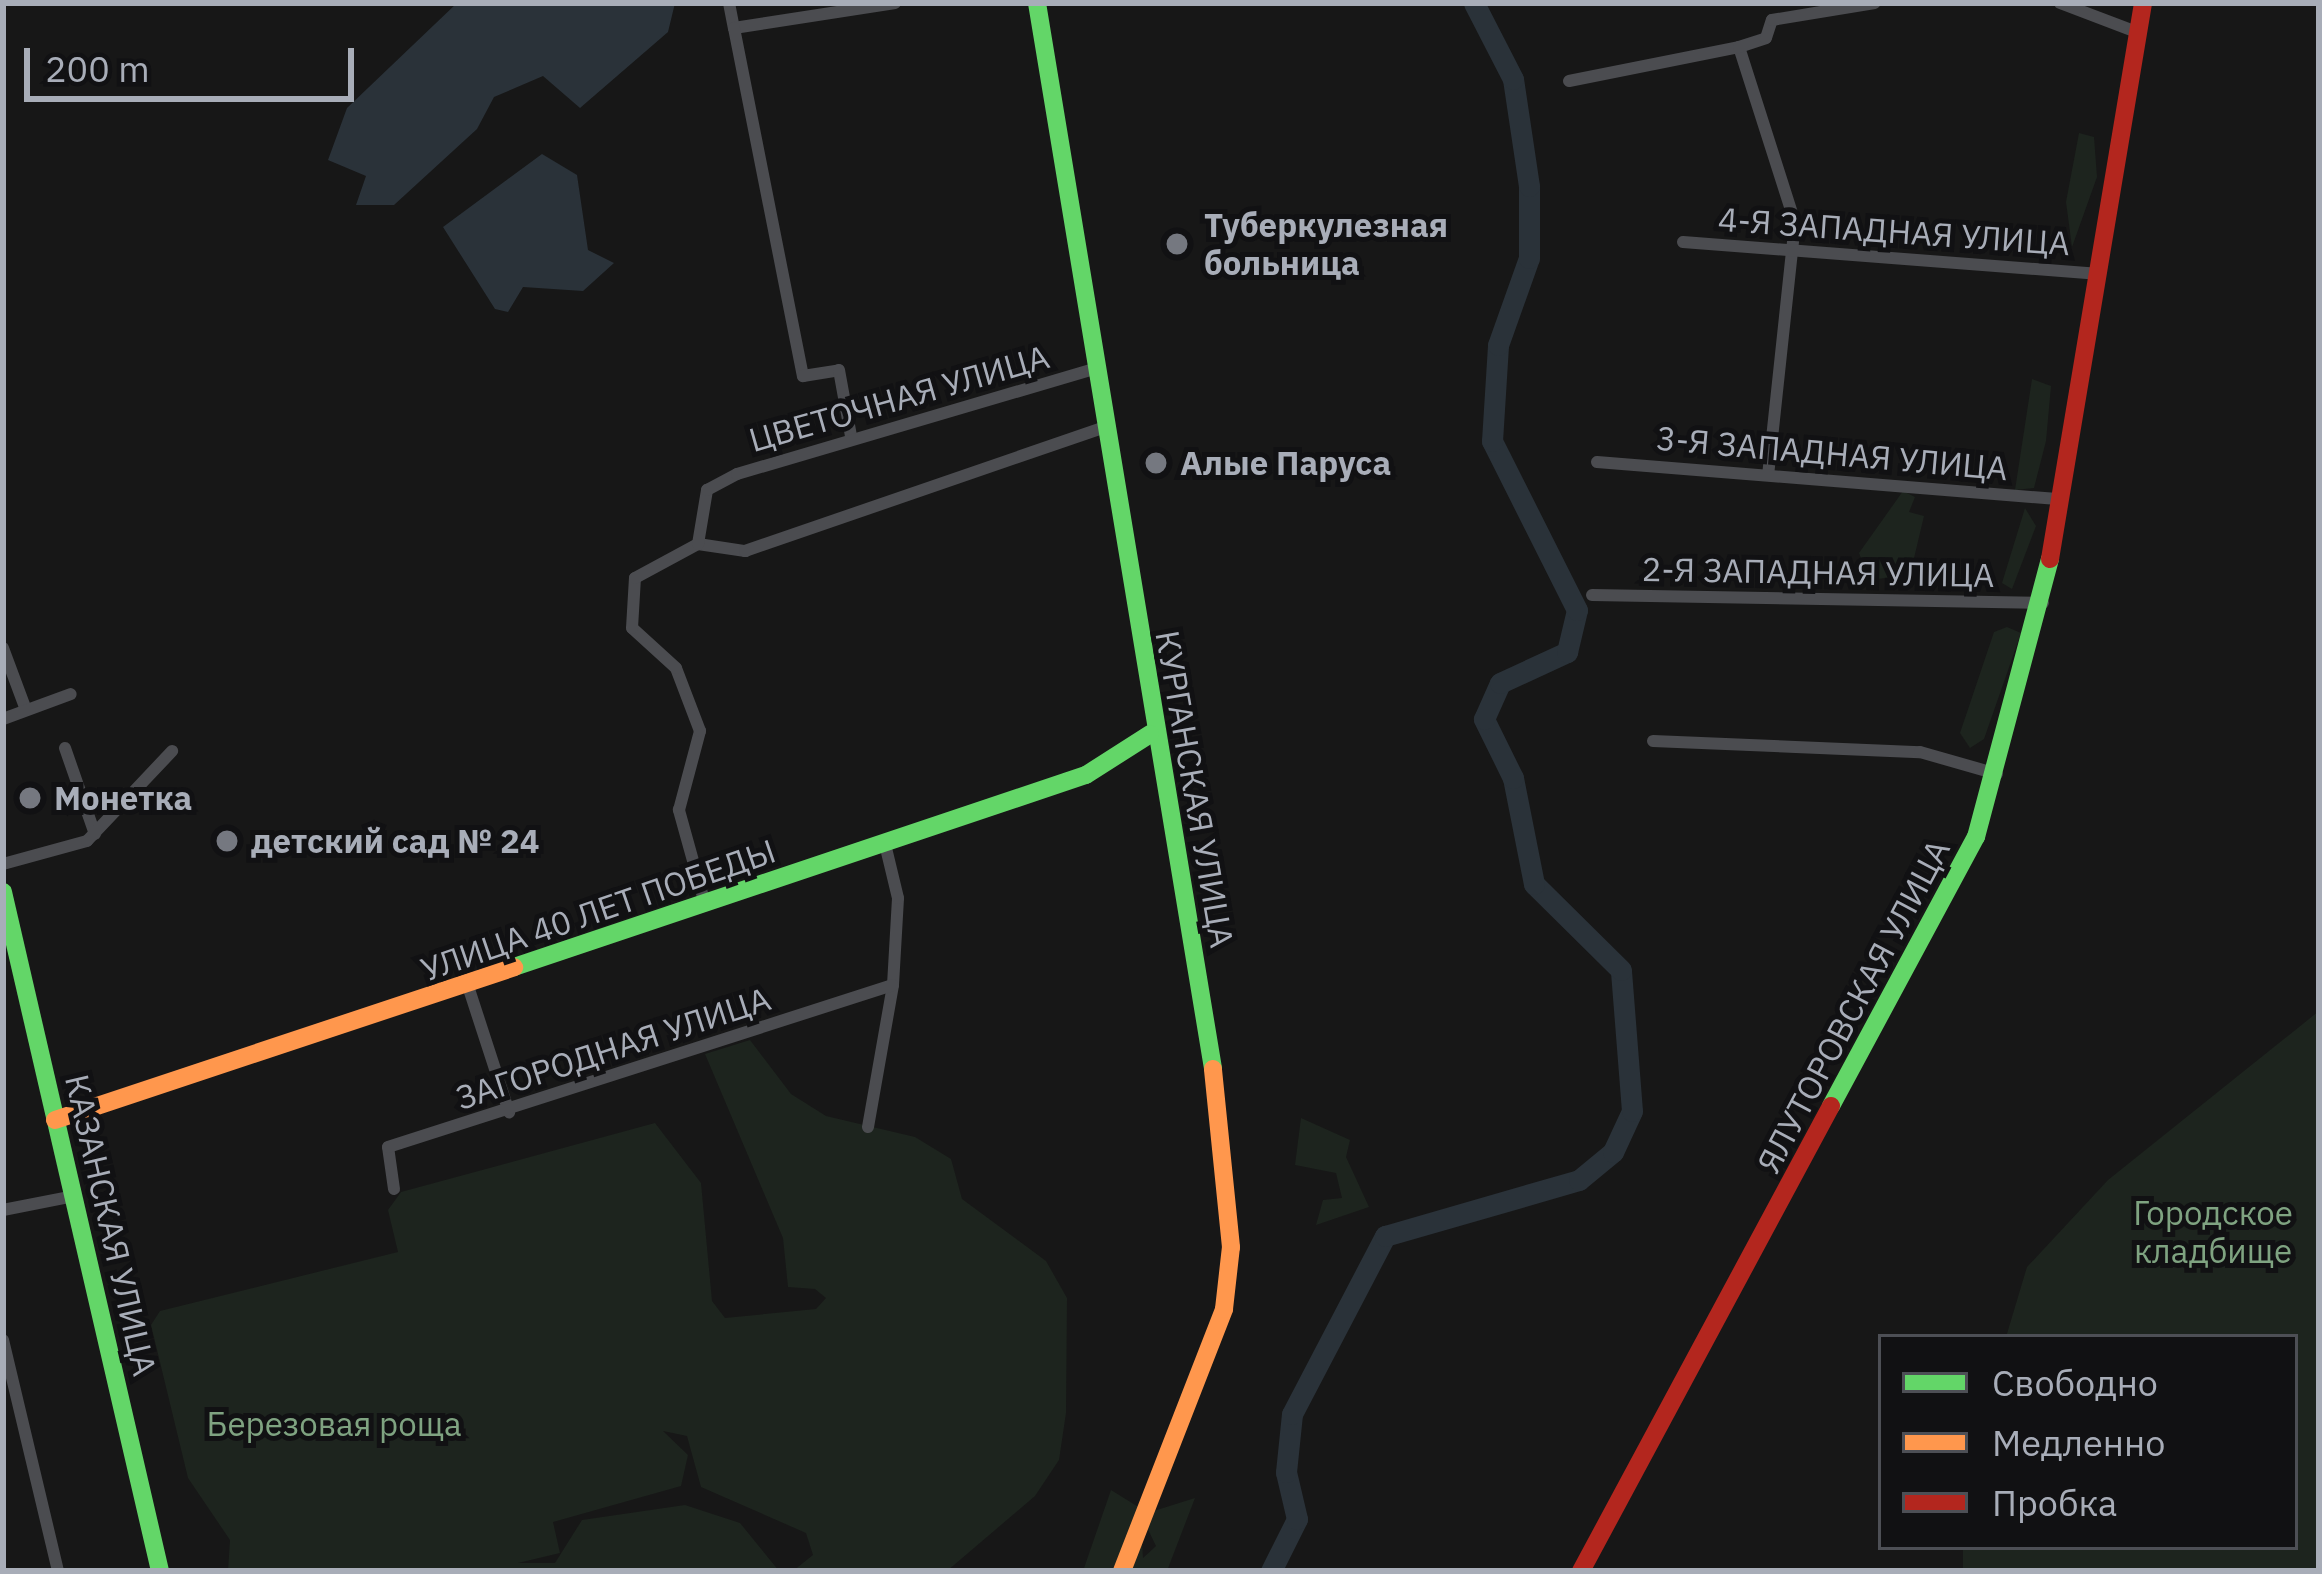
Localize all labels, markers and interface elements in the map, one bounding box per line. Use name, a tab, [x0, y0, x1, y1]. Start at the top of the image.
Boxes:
scale bar	[30, 24, 360, 98]
text: 200 m	[45, 45, 150, 92]
street label: 4-Я ЗАПАДНАЯ УЛИЦА	[1717, 199, 2071, 263]
place label: Туберкулезная больница	[1204, 205, 1448, 283]
marker: Туберкулезная больница	[1161, 228, 1193, 260]
street label: ЦВЕТОЧНАЯ УЛИЦА	[744, 336, 1054, 460]
street label: 3-Я ЗАПАДНАЯ УЛИЦА	[1655, 418, 2009, 488]
place label: Алые Паруса	[1180, 443, 1391, 483]
marker: Алые Паруса	[1143, 450, 1169, 476]
street label: 2-Я ЗАПАДНАЯ УЛИЦА	[1641, 549, 1995, 595]
street label: КУРГАНСКАЯ УЛИЦА	[1148, 627, 1242, 951]
place label: Монетка	[54, 778, 192, 818]
marker: Монетка	[17, 785, 43, 811]
place label: детский сад № 24	[251, 821, 540, 861]
marker: детский сад № 24	[214, 828, 240, 854]
street label: УЛИЦА 40 ЛЕТ ПОБЕДЫ	[416, 831, 780, 989]
street label: ЯЛУТОРОВСКАЯ УЛИЦА	[1748, 833, 1958, 1179]
street label: ЗАГОРОДНАЯ УЛИЦА	[451, 978, 775, 1118]
street label: КАЗАНСКАЯ УЛИЦА	[57, 1070, 165, 1380]
park label: Городское кладбище	[2133, 1193, 2293, 1271]
legend	[1878, 1334, 2298, 1550]
text: Свободно	[1992, 1359, 2158, 1406]
park label: Березовая роща	[206, 1404, 462, 1444]
text: Медленно	[1992, 1419, 2165, 1466]
text: Пробка	[1992, 1479, 2117, 1526]

